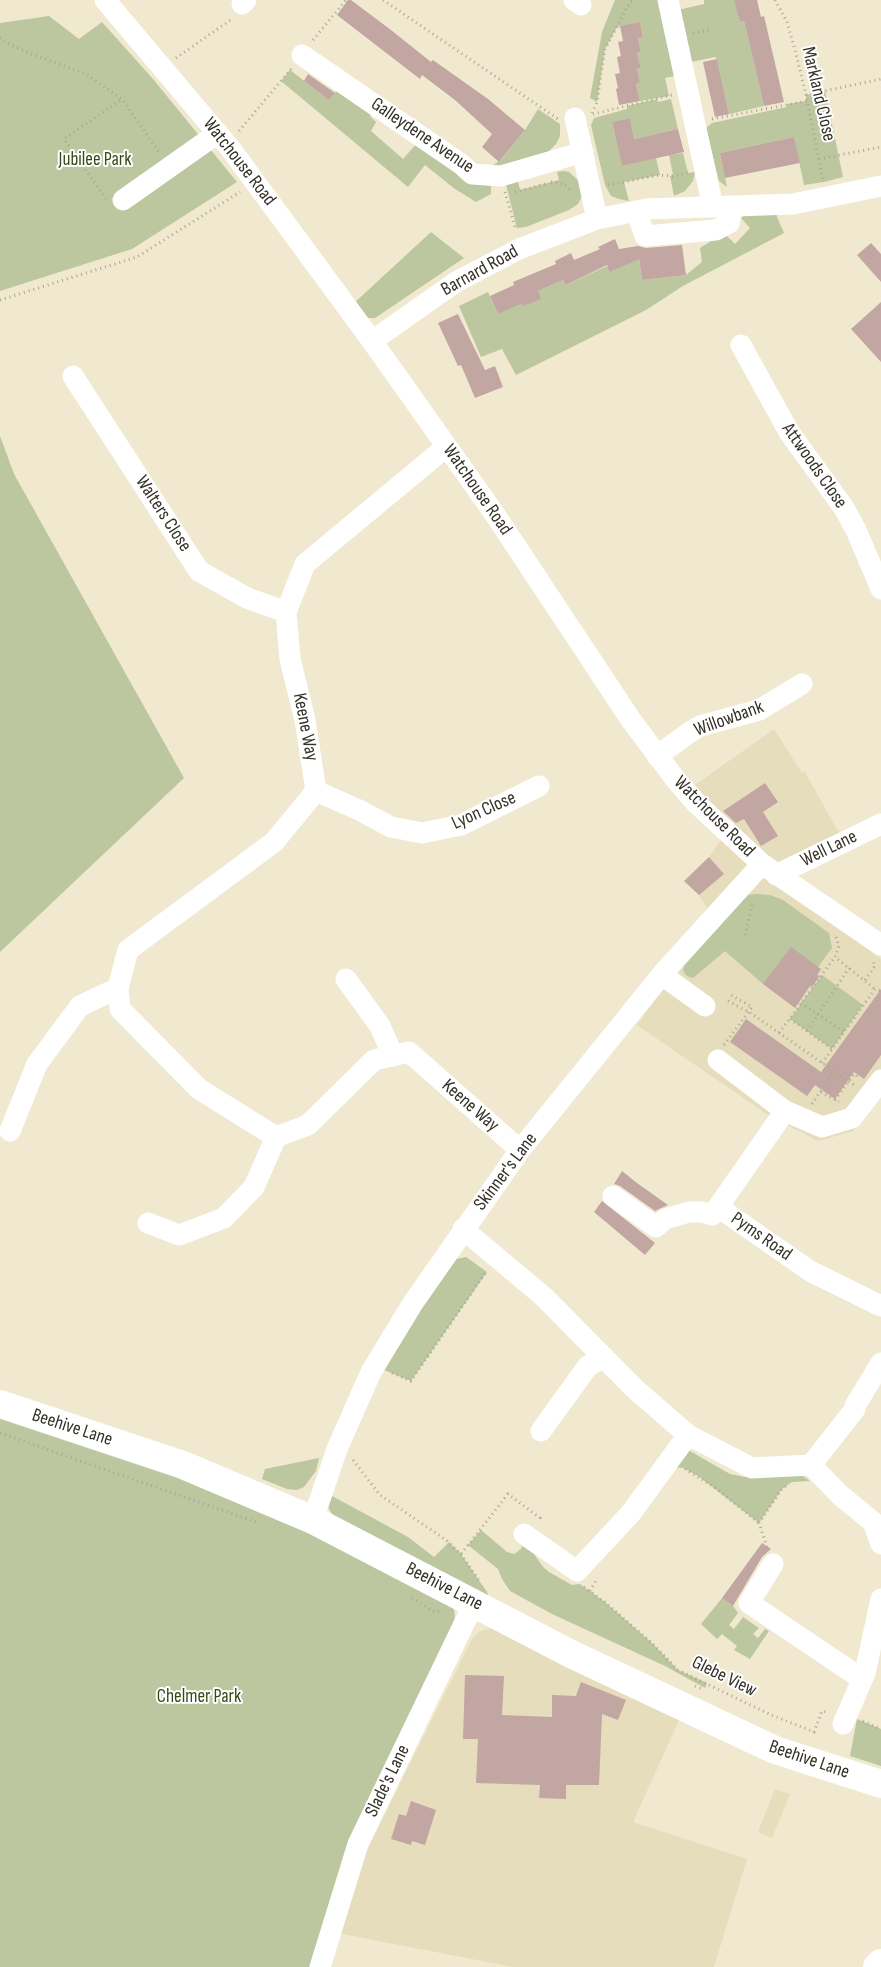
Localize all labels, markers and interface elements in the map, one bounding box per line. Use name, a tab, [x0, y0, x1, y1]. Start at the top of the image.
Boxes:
street label: Markland Close	[796, 45, 840, 143]
street label: Galleydene Avenue	[366, 93, 478, 179]
street label: Watchouse Road	[198, 113, 280, 211]
park label: Jubilee Park	[59, 149, 131, 171]
street label: Barnard Road	[438, 241, 522, 301]
street label: Attwoods Close	[776, 419, 852, 513]
street label: Watchouse Road	[437, 440, 517, 540]
street label: Walters Close	[130, 472, 196, 556]
street label: Keene Way	[287, 691, 323, 763]
street label: Willowbank	[691, 696, 767, 742]
street label: Watchouse Road	[669, 772, 759, 862]
street label: Lyon Close	[448, 787, 520, 835]
street label: Well Lane	[797, 826, 861, 872]
street label: Keene Way	[437, 1075, 503, 1137]
street label: Skinner's Lane	[469, 1129, 543, 1215]
street label: Pyms Road	[726, 1208, 796, 1266]
street label: Beehive Lane	[29, 1404, 115, 1452]
street label: Beehive Lane	[402, 1558, 486, 1616]
street label: Glebe View	[688, 1652, 760, 1702]
park label: Chelmer Park	[157, 1686, 241, 1708]
street label: Beehive Lane	[766, 1736, 852, 1784]
street label: Slade's Lane	[361, 1741, 415, 1821]

